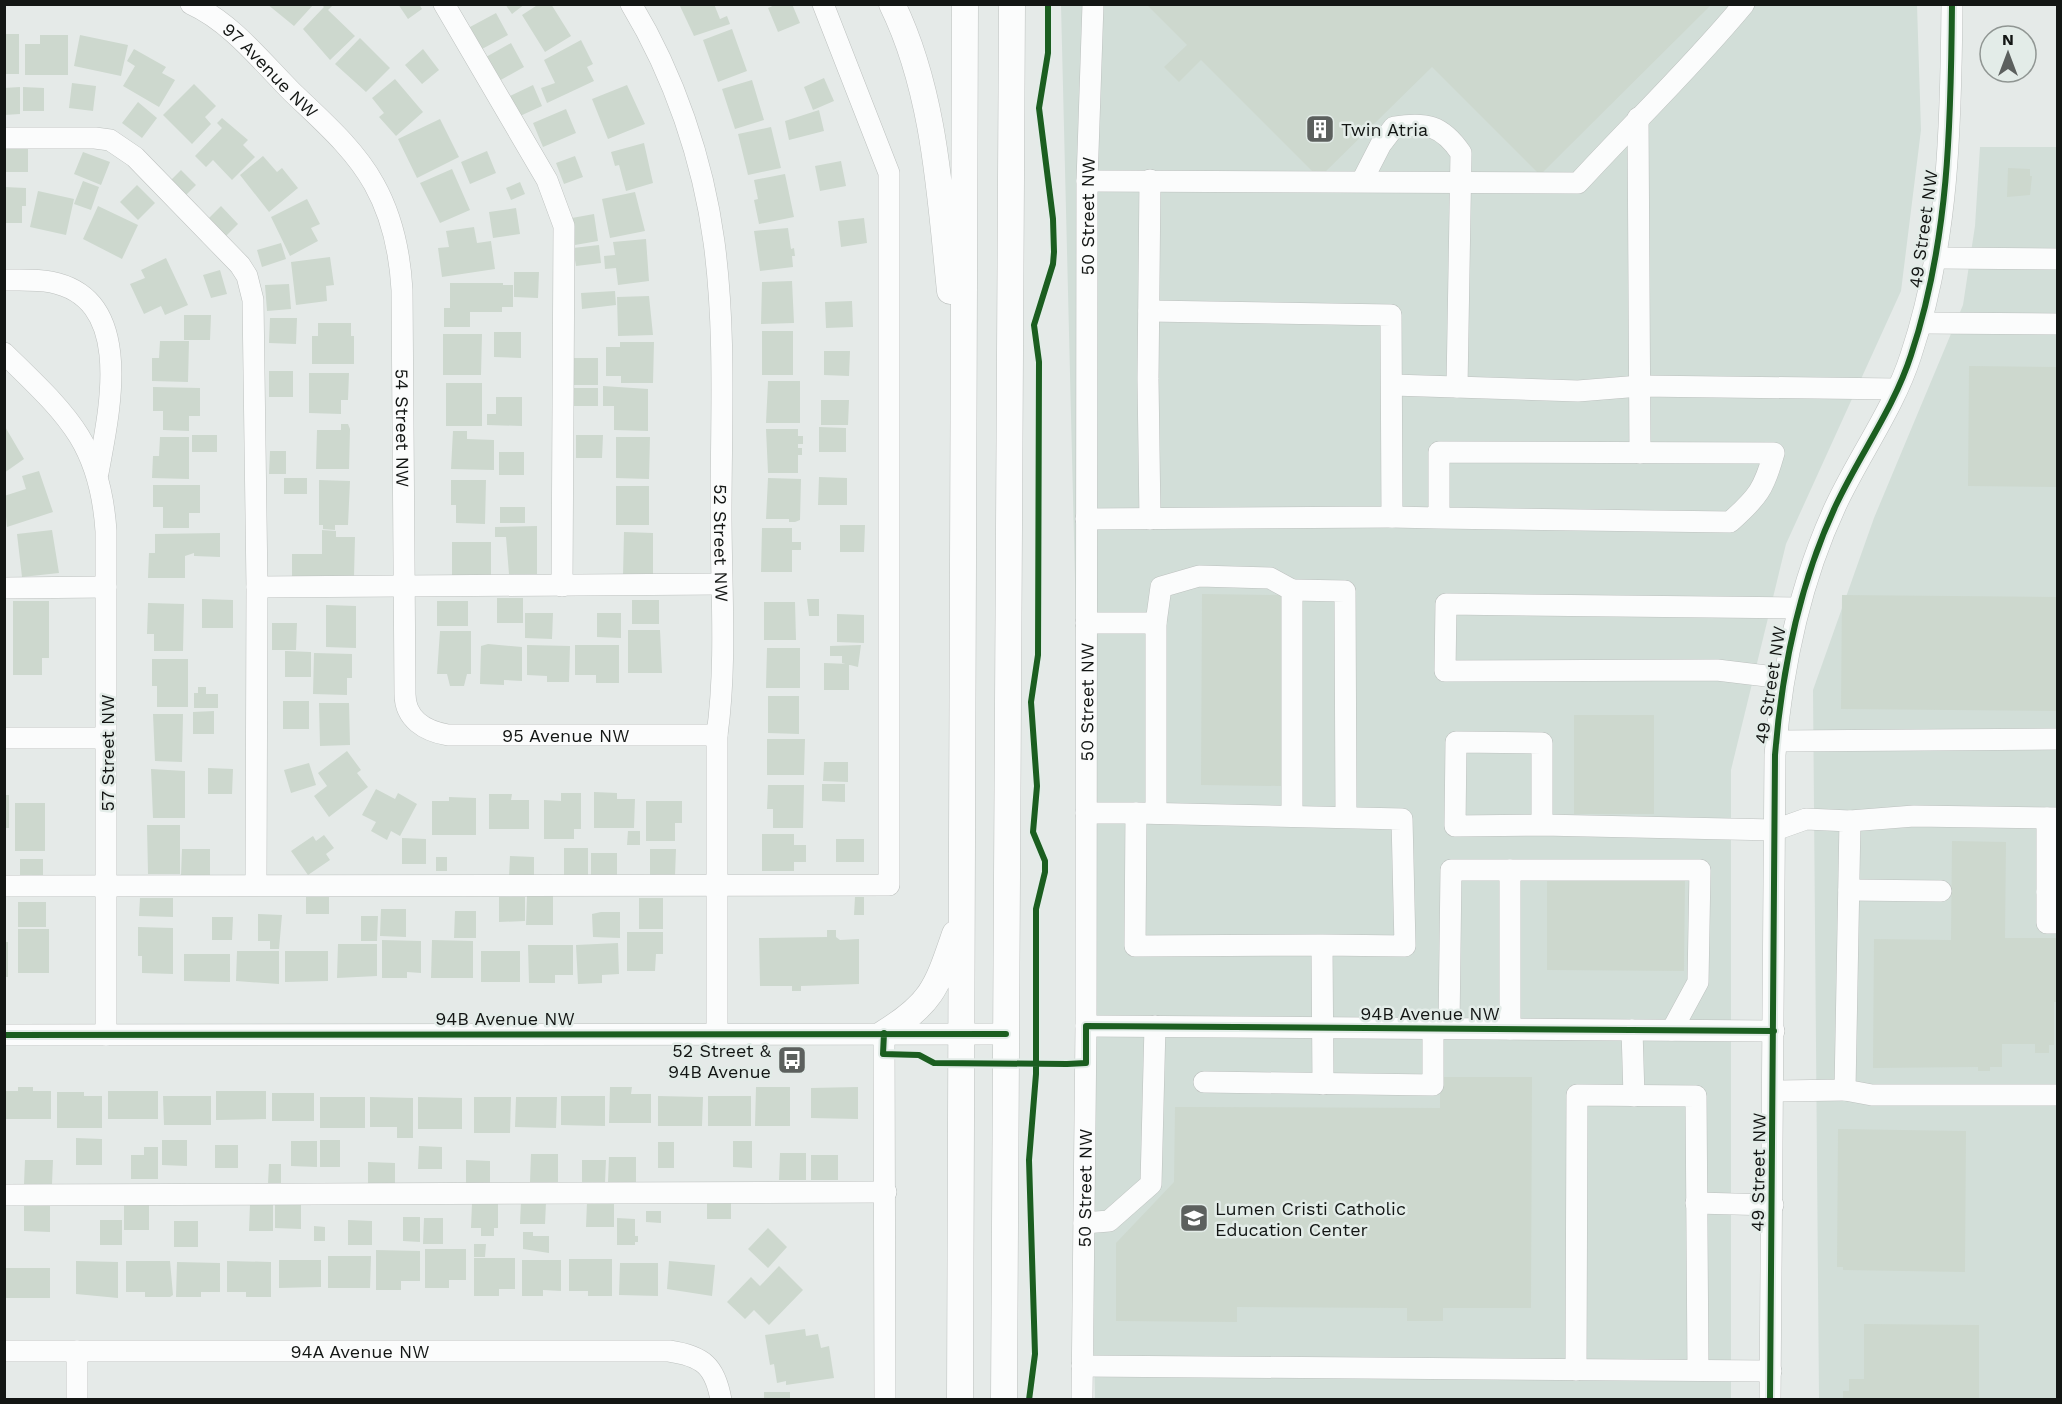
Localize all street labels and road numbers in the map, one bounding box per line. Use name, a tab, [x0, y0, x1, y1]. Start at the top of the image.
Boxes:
street label: 97 Avenue NW	[219, 18, 323, 122]
street label: 50 Street NW	[1076, 156, 1098, 275]
street label: 49 Street NW	[1904, 169, 1942, 289]
street label: 54 Street NW	[392, 369, 414, 487]
street label: 52 Street NW	[710, 484, 733, 602]
street label: 49 Street NW	[1750, 625, 1790, 745]
street label: 50 Street NW	[1076, 643, 1097, 761]
street label: 57 Street NW	[97, 695, 118, 812]
street label: 95 Avenue NW	[502, 725, 629, 746]
street label: 94B Avenue NW	[1360, 1003, 1500, 1024]
street label: 94B Avenue NW	[435, 1008, 575, 1029]
street label: 49 Street NW	[1746, 1112, 1770, 1232]
street label: 50 Street NW	[1073, 1129, 1095, 1247]
street label: 94A Avenue NW	[290, 1341, 430, 1362]

